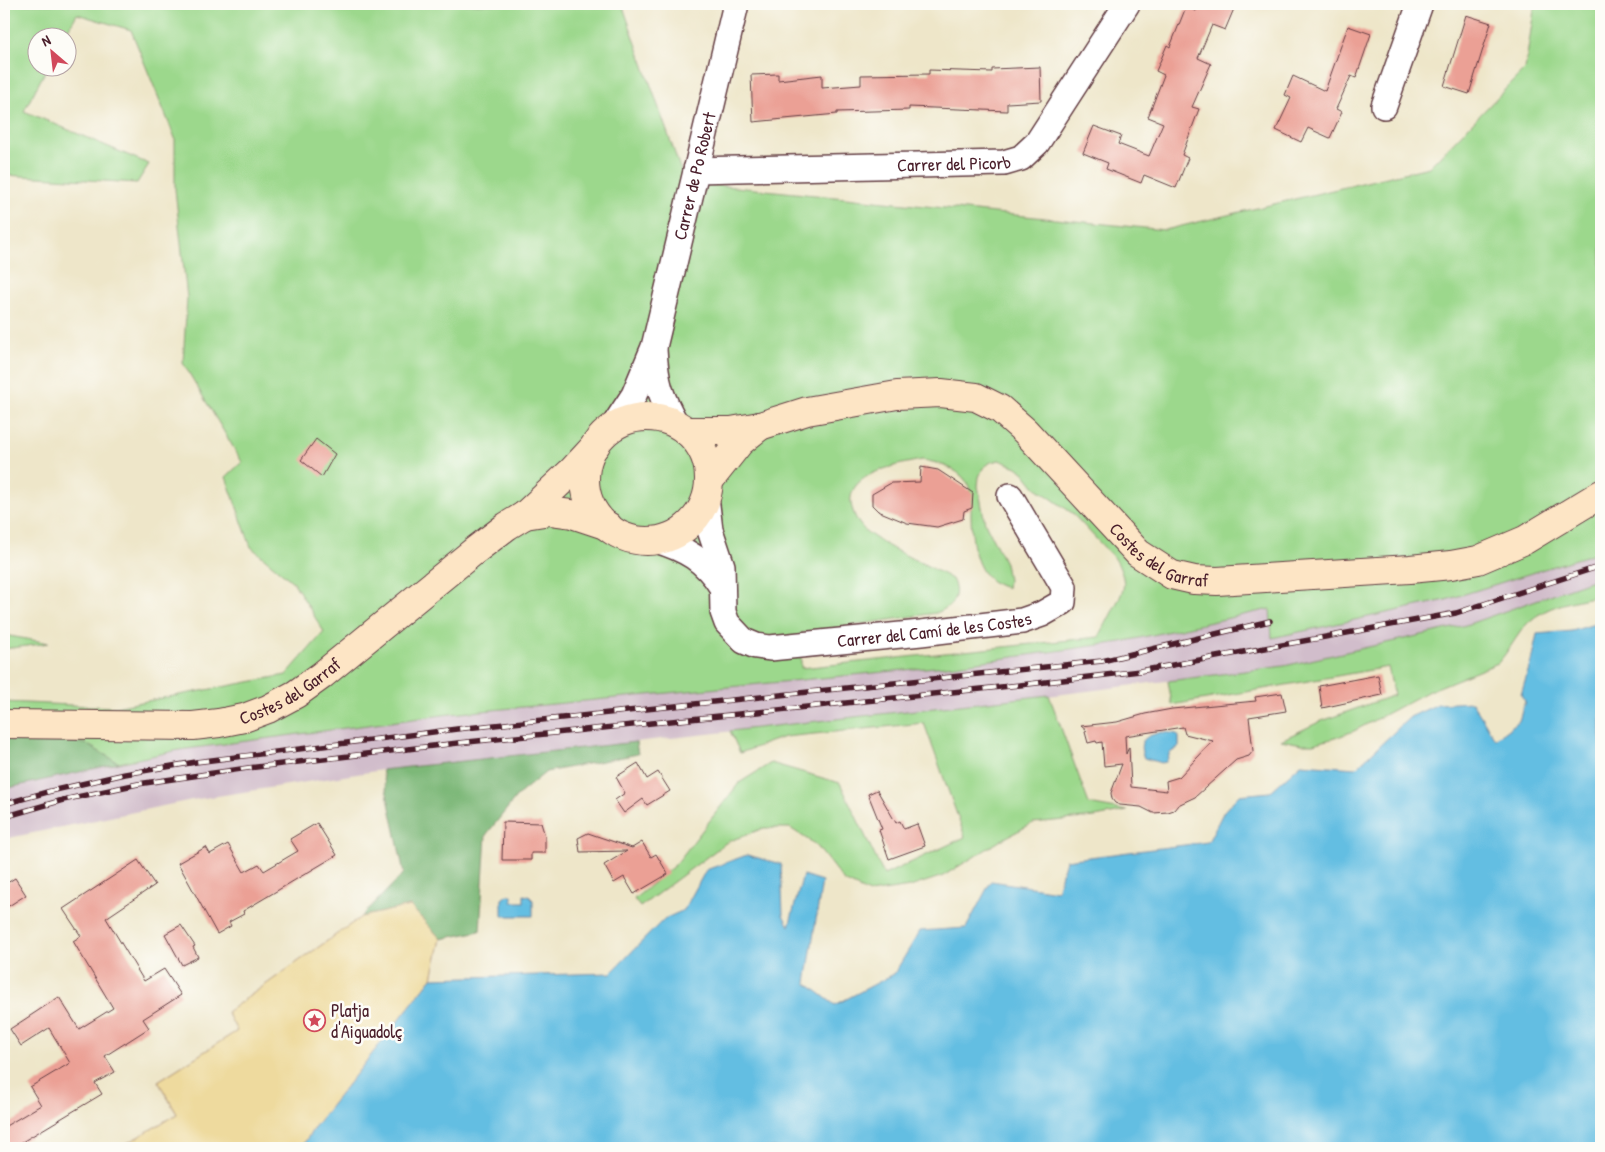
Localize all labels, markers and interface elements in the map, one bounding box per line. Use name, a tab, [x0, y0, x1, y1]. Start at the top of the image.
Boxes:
north arrow	[28, 28, 78, 78]
text: N	[38, 30, 54, 50]
street label: Carrer de Po Robert	[667, 109, 722, 242]
street label: Carrer del Picorb	[897, 149, 1014, 177]
street label: Costes del Garraf	[1104, 517, 1210, 593]
street label: Carrer del Camí de les Costes	[836, 606, 1035, 653]
street label: Costes del Garraf	[236, 651, 346, 731]
place label: Platja d'Aiguadolç	[331, 998, 402, 1044]
place icon: Platja d'Aiguadolç	[303, 1009, 327, 1033]

